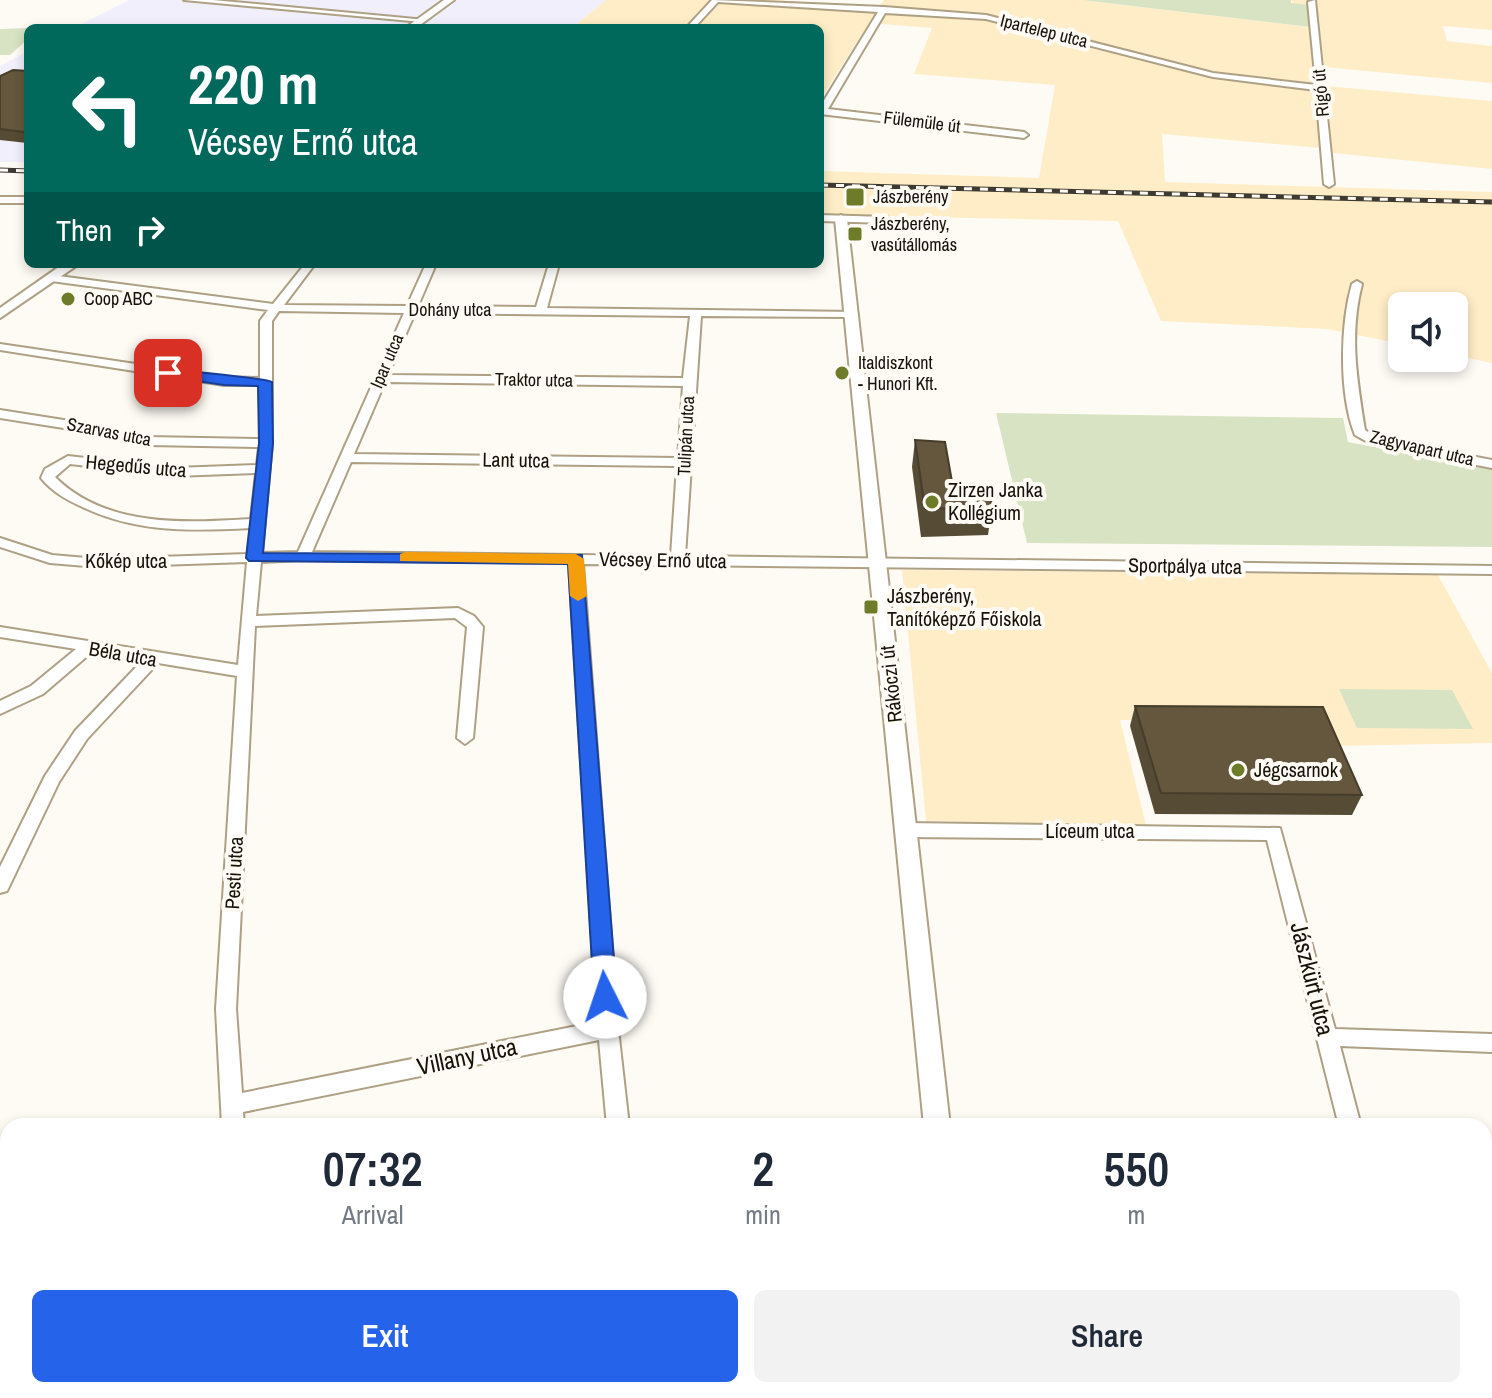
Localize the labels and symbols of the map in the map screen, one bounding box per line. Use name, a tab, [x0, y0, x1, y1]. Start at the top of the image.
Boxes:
street label: Ipartelep utca	[998, 8, 1091, 53]
street label: Rigó út	[1306, 68, 1335, 118]
street label: Fülemüle út	[882, 104, 962, 139]
place label: Jászberény	[873, 184, 949, 209]
marker: Jászberény	[844, 186, 866, 208]
place label: Jászberény, vasútállomás	[871, 211, 957, 257]
marker: Jászberény, vasútállomás	[846, 225, 864, 243]
place label: Coop ABC	[84, 286, 153, 311]
marker: Coop ABC	[59, 290, 77, 308]
street label: Dohány utca	[409, 297, 491, 322]
street label: Ipar utca	[364, 329, 409, 392]
pin	[134, 339, 202, 407]
place label: Italdiszkont - Hunori Kft.	[858, 350, 938, 396]
marker: Italdiszkont - Hunori Kft.	[833, 364, 851, 382]
street label: Traktor utca	[495, 366, 573, 393]
street label: Tulipán utca	[671, 395, 700, 477]
street label: Szarvas utca	[65, 411, 153, 452]
street label: Zagyvapart utca	[1368, 423, 1476, 472]
street label: Lant utca	[482, 445, 550, 474]
street label: Hegedűs utca	[84, 448, 188, 483]
place label: Zirzen Janka Kollégium	[948, 476, 1043, 526]
marker: Zirzen Janka Kollégium	[923, 493, 941, 511]
street label: Vécsey Ernő utca	[599, 545, 727, 574]
street label: Kőkép utca	[85, 547, 167, 574]
street label: Sportpálya utca	[1128, 551, 1242, 580]
place label: Jászberény, Tanítóképző Főiskola	[887, 582, 1042, 632]
marker: Jászberény, Tanítóképző Főiskola	[862, 598, 880, 616]
street label: Béla utca	[87, 634, 159, 673]
street label: Rákóczi út	[873, 644, 908, 724]
place label: Jégcsarnok	[1254, 756, 1339, 783]
marker: Jégcsarnok	[1229, 761, 1247, 779]
street label: Líceum utca	[1045, 817, 1135, 844]
street label: Pesti utca	[218, 836, 249, 910]
street label: Jászkürt utca	[1283, 919, 1343, 1039]
position arrow	[563, 955, 647, 1039]
street label: Villany utca	[414, 1030, 520, 1082]

